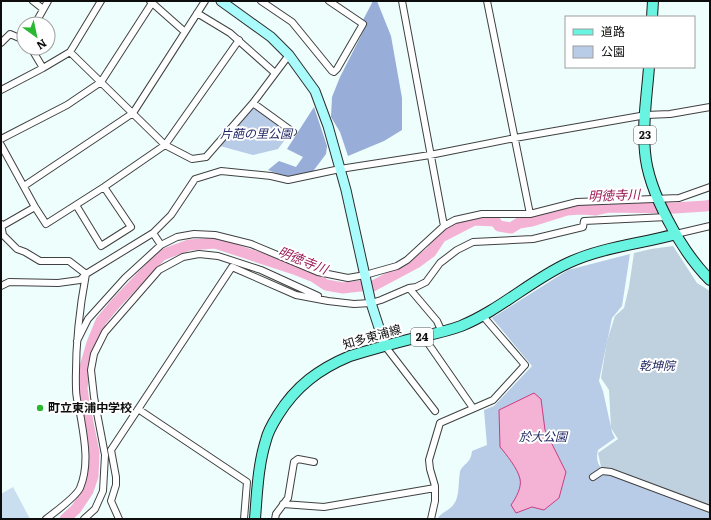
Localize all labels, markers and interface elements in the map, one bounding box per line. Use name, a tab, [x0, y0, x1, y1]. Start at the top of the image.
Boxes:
north arrow	[16, 16, 56, 56]
legend	[565, 16, 695, 68]
text: 道路	[601, 22, 625, 40]
text: N	[34, 36, 50, 54]
text: 公園	[601, 42, 625, 60]
park label: 片葩の里公園	[220, 124, 294, 142]
road number: 23	[634, 126, 656, 144]
water label: 明徳寺川	[588, 184, 642, 205]
water label: 明徳寺川	[276, 241, 333, 279]
street label: 知多東浦線	[340, 319, 403, 353]
road number: 24	[411, 328, 433, 346]
park label: 乾坤院	[639, 356, 677, 374]
place label: 町立東浦中学校	[48, 398, 132, 416]
marker: 町立東浦中学校	[35, 403, 45, 413]
park label: 於大公園	[519, 427, 569, 445]

